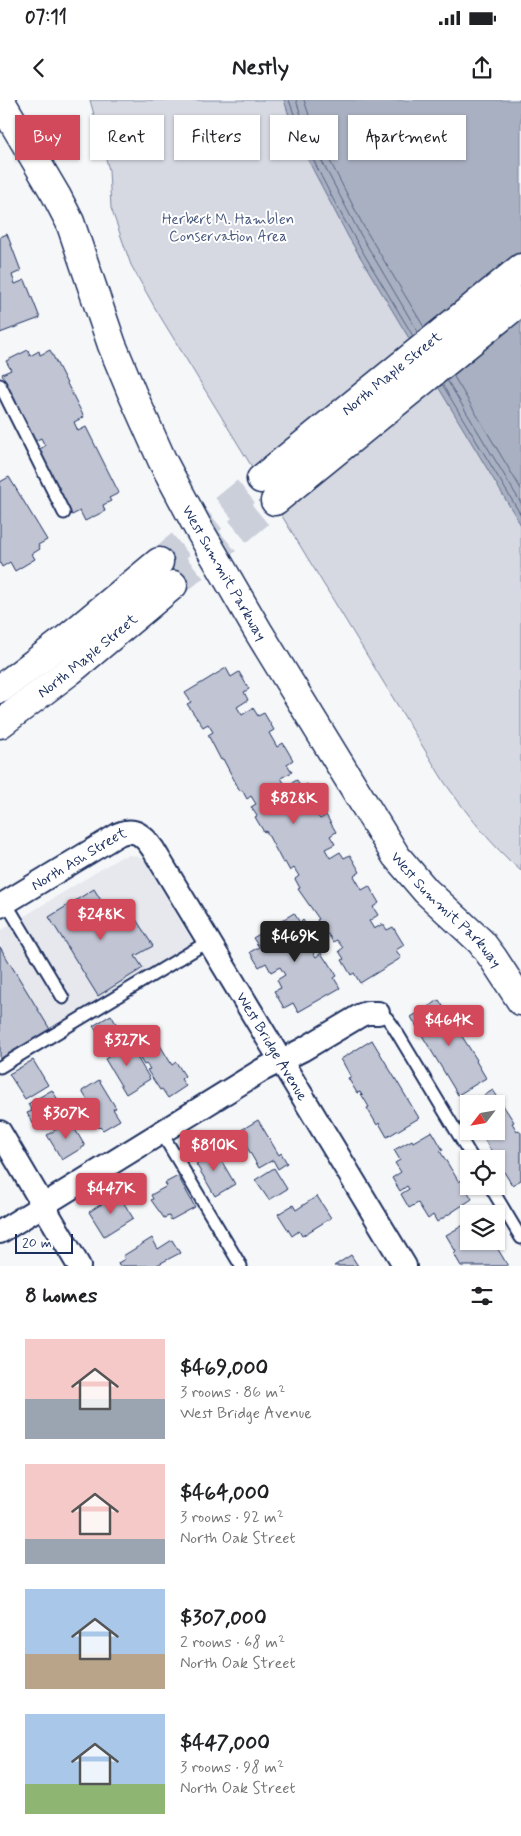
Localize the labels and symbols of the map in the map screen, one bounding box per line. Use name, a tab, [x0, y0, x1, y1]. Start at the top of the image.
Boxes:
park label: Herbert M. Hamblen Conservation Area	[162, 210, 294, 247]
street label: North Maple Street	[338, 327, 446, 421]
street label: West Summit Parkway	[177, 502, 271, 645]
street label: North Maple Street	[34, 610, 142, 703]
pin: $828K	[259, 782, 329, 825]
street label: North Ash Street	[28, 823, 130, 896]
street label: West Summit Parkway	[386, 848, 506, 972]
pin: $248K	[66, 898, 136, 941]
pin: $469K	[260, 920, 330, 963]
street label: West Bridge Avenue	[231, 989, 312, 1105]
pin: $464K	[414, 1004, 484, 1047]
pin: $327K	[92, 1024, 162, 1067]
north arrow	[460, 1095, 505, 1140]
pin: $307K	[31, 1098, 101, 1140]
pin: $810K	[179, 1130, 249, 1172]
pin: $447K	[76, 1172, 146, 1215]
scale bar	[15, 1231, 72, 1254]

